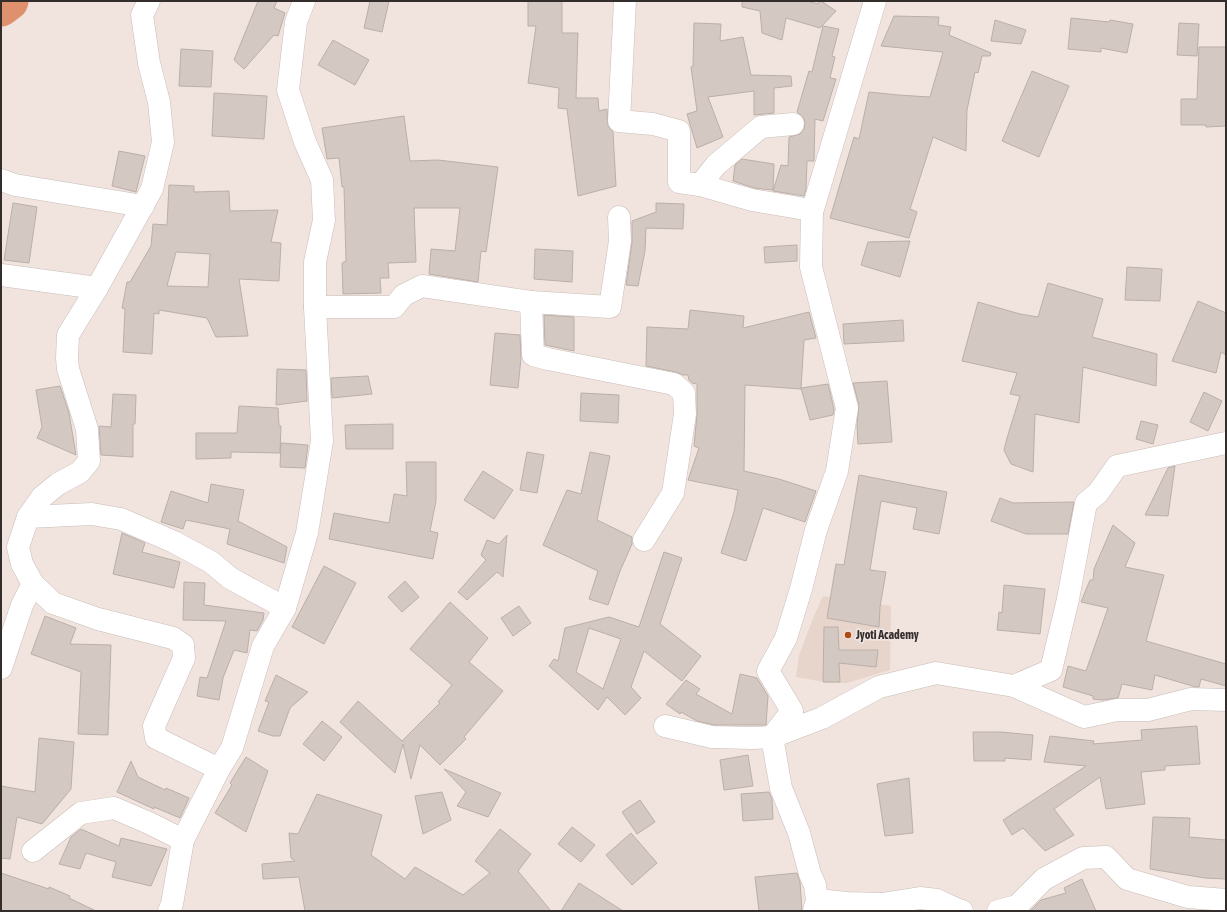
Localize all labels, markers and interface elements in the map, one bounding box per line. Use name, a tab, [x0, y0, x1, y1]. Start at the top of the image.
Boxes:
place label: Jyoti Academy	[855, 628, 919, 642]
marker: Jyoti Academy	[843, 630, 853, 640]

